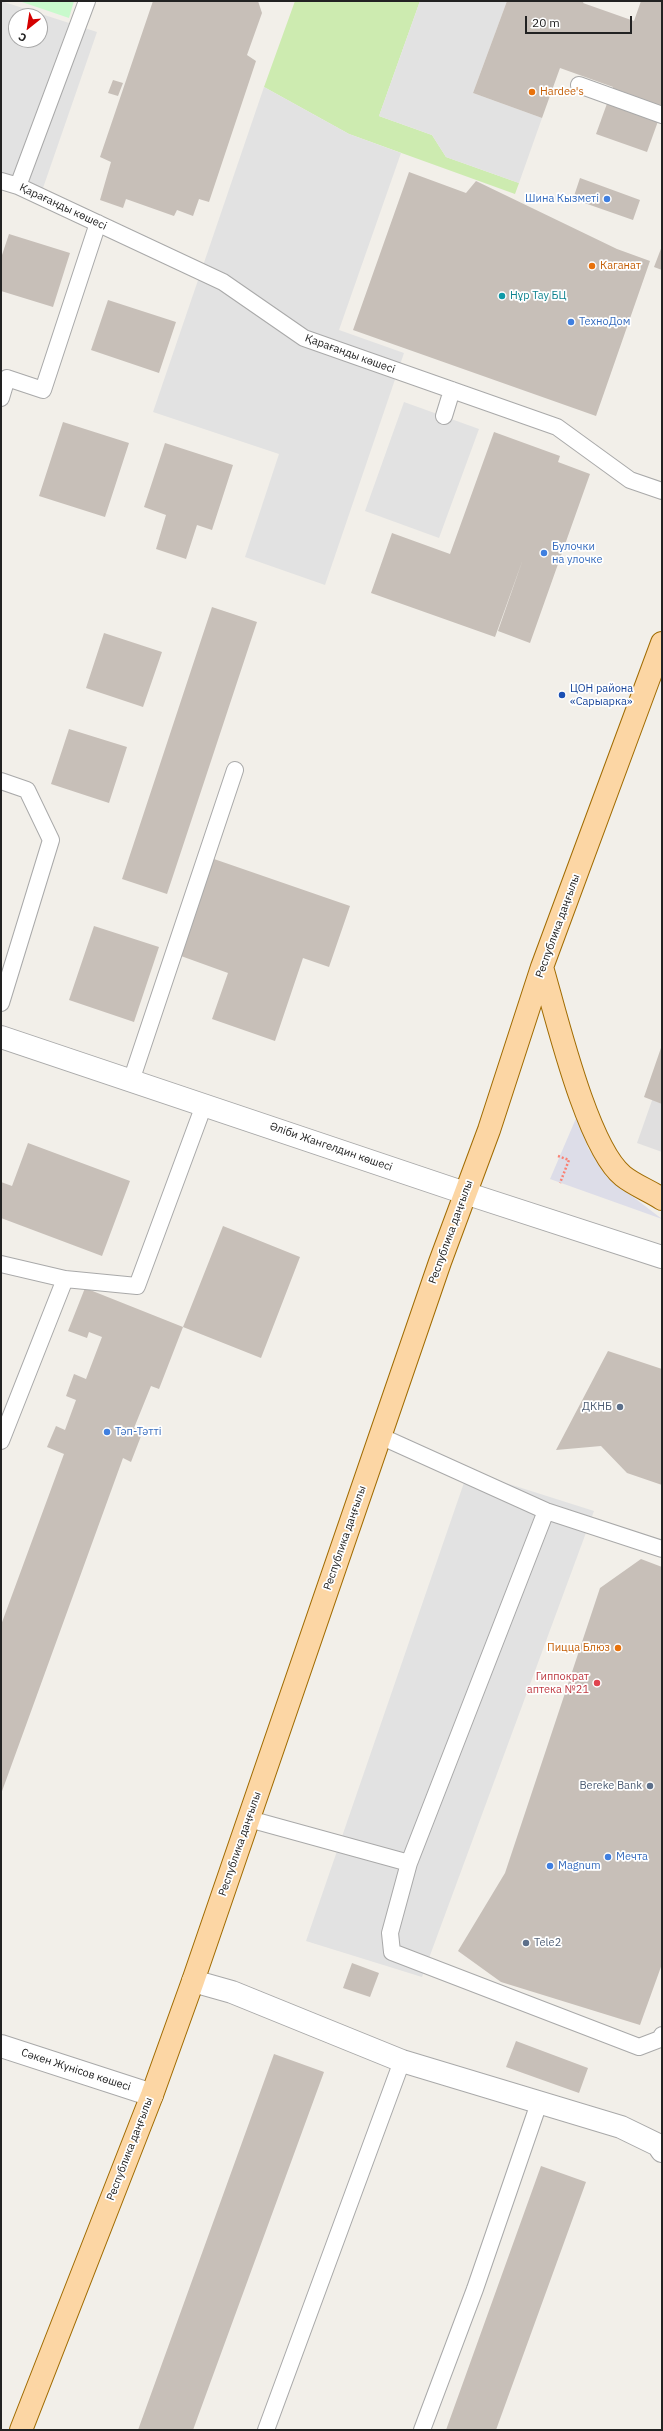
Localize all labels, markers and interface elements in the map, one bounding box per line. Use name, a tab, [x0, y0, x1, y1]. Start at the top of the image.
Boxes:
north arrow	[8, 8, 48, 48]
scale bar	[527, 8, 634, 34]
text: 20 m	[532, 15, 560, 30]
text: С	[16, 30, 29, 45]
place label: Hardee's	[540, 85, 584, 99]
marker: Hardee's	[527, 87, 537, 97]
street label: Қарағанды көшесі	[17, 181, 109, 233]
place label: Шина Кызметі	[525, 192, 599, 206]
marker: Шина Кызметі	[602, 194, 612, 204]
place label: Каганат	[600, 259, 641, 273]
marker: Каганат	[587, 261, 597, 271]
place label: Нұр Тау БЦ	[510, 289, 567, 303]
marker: Нұр Тау БЦ	[497, 291, 507, 301]
place label: ТехноДом	[579, 315, 630, 329]
marker: ТехноДом	[566, 317, 576, 327]
street label: Қарағанды көшесі	[303, 332, 397, 376]
place label: Булочки на улочке	[552, 540, 602, 566]
marker: Булочки на улочке	[539, 548, 549, 558]
place label: ЦОН района «Сарыарка»	[570, 682, 633, 708]
marker: ЦОН района «Сарыарка»	[557, 690, 567, 700]
street label: Республика даңғылы	[533, 872, 583, 980]
street label: Әліби Жангелдин көшесі	[268, 1120, 394, 1174]
street label: Республика даңғылы	[426, 1178, 476, 1286]
place label: ДКНБ	[582, 1400, 612, 1414]
marker: ДКНБ	[615, 1402, 625, 1412]
place label: Тәп-Тәтті	[115, 1425, 161, 1439]
marker: Тәп-Тәтті	[102, 1427, 112, 1437]
street label: Республика даңғылы	[321, 1484, 369, 1592]
place label: Пицца Блюз	[547, 1641, 610, 1655]
marker: Пицца Блюз	[613, 1643, 623, 1653]
place label: Гиппократ аптека №21	[527, 1670, 589, 1696]
marker: Гиппократ аптека №21	[592, 1678, 602, 1688]
place label: Bereke Bank	[579, 1779, 642, 1793]
marker: Bereke Bank	[645, 1781, 655, 1791]
street label: Республика даңғылы	[216, 1790, 264, 1898]
place label: Мечта	[616, 1850, 648, 1864]
marker: Мечта	[603, 1852, 613, 1862]
place label: Magnum	[558, 1859, 601, 1873]
marker: Magnum	[545, 1861, 555, 1871]
place label: Tele2	[534, 1936, 561, 1950]
marker: Tele2	[521, 1938, 531, 1948]
street label: Сәкен Жүнісов көшесі	[20, 2046, 132, 2094]
street label: Республика даңғылы	[104, 2096, 156, 2202]

